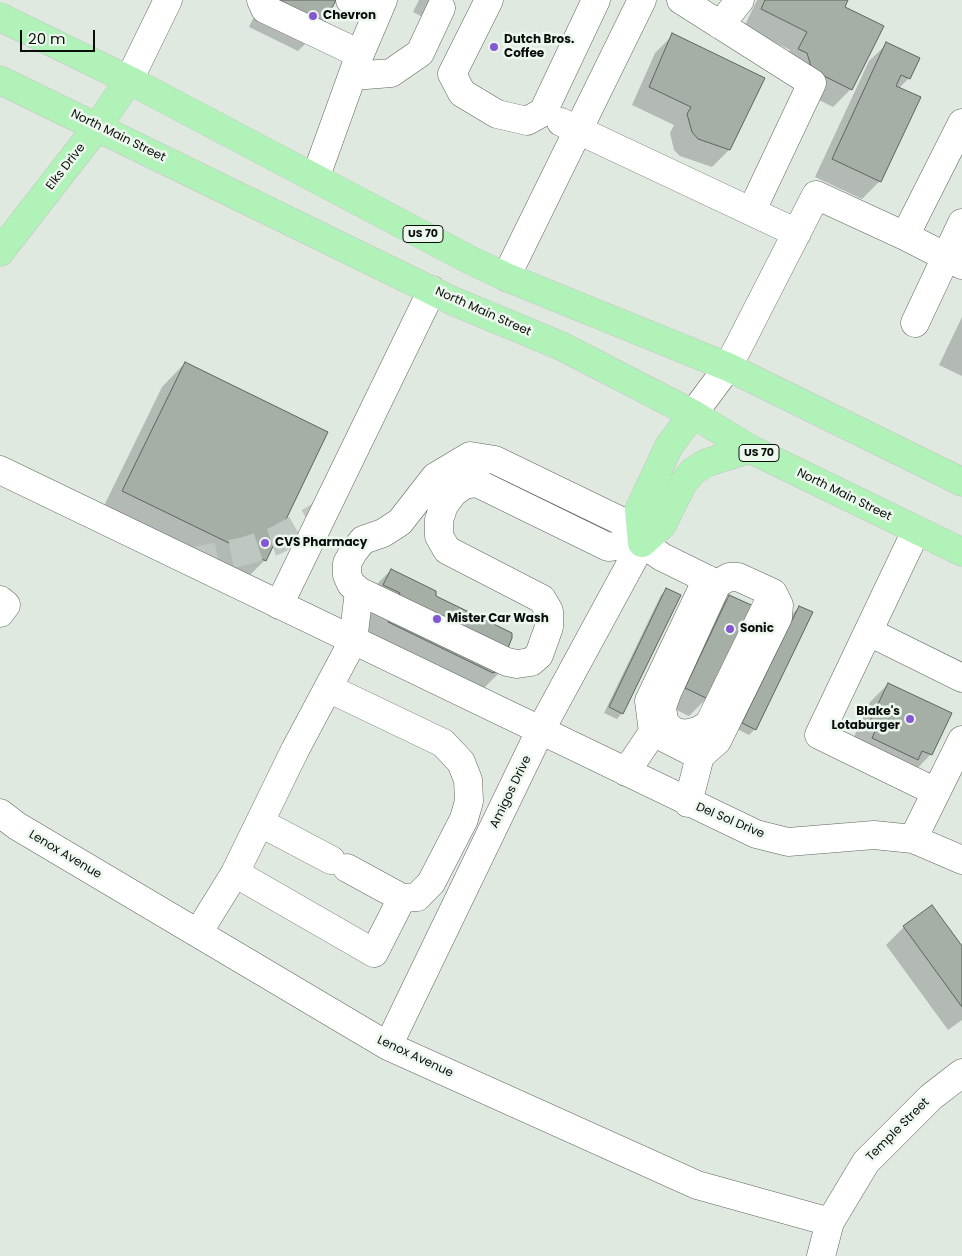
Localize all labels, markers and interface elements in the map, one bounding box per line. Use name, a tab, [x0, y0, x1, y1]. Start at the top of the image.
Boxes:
place label: Chevron	[323, 9, 376, 23]
marker: Chevron	[307, 10, 319, 22]
scale bar	[22, 20, 98, 52]
text: 20 m	[28, 28, 66, 49]
place label: Dutch Bros. Coffee	[504, 33, 574, 61]
marker: Dutch Bros. Coffee	[488, 41, 500, 53]
street label: North Main Street	[68, 107, 168, 165]
street label: Elks Drive	[43, 141, 89, 193]
road number: US 70	[403, 225, 443, 242]
street label: North Main Street	[433, 284, 533, 340]
road number: US 70	[739, 444, 779, 462]
street label: North Main Street	[794, 466, 894, 524]
place label: CVS Pharmacy	[275, 536, 367, 550]
marker: CVS Pharmacy	[259, 537, 271, 549]
place label: Mister Car Wash	[447, 612, 549, 626]
marker: Mister Car Wash	[431, 613, 443, 625]
place label: Sonic	[740, 622, 774, 636]
marker: Sonic	[724, 623, 736, 635]
place label: Blake's Lotaburger	[832, 705, 900, 733]
marker: Blake's Lotaburger	[904, 713, 916, 725]
street label: Amigos Drive	[487, 753, 535, 831]
street label: Del Sol Drive	[694, 800, 766, 842]
street label: Lenox Avenue	[26, 828, 104, 882]
street label: Lenox Avenue	[375, 1033, 455, 1081]
street label: Temple Street	[864, 1096, 932, 1164]

